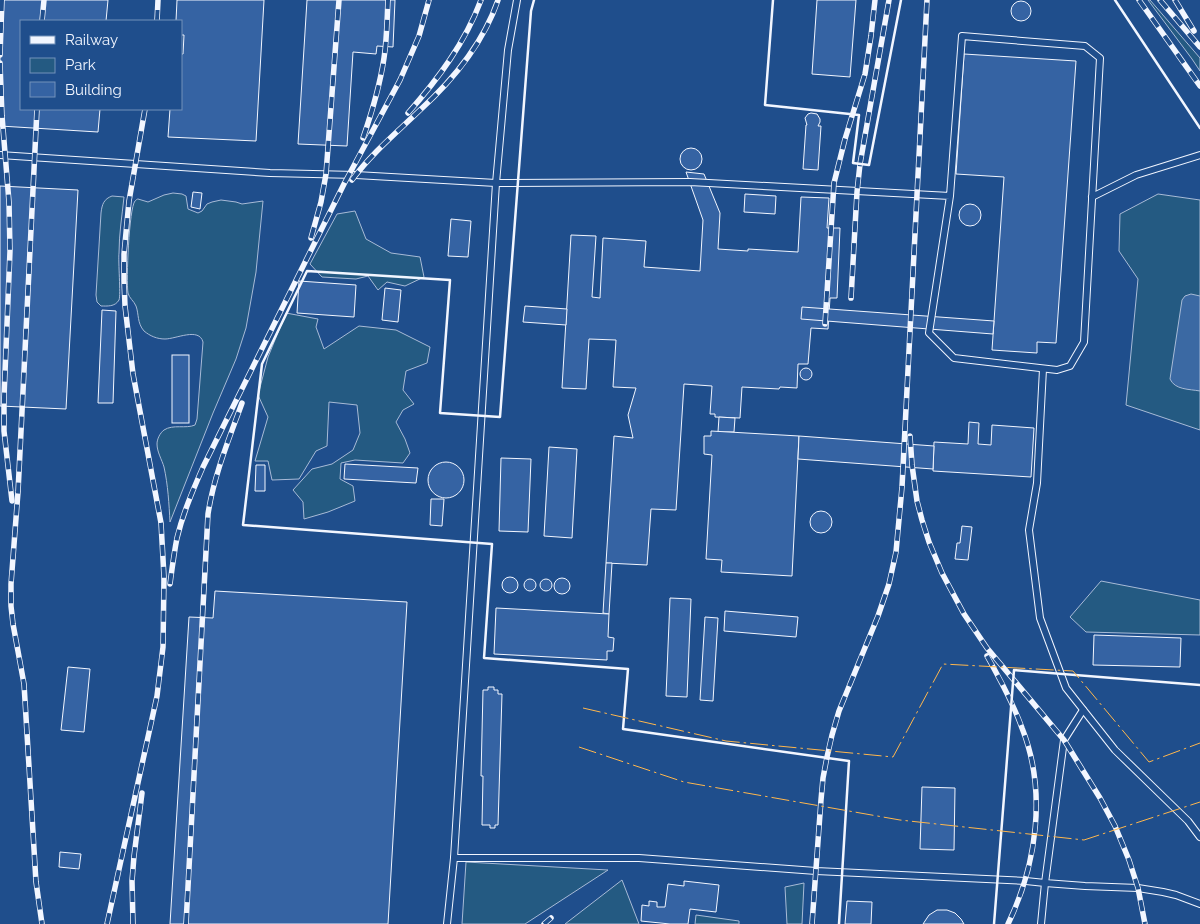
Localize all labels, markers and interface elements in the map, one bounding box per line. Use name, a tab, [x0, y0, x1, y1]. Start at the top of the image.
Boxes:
legend	[20, 20, 182, 110]
text: Railway	[65, 31, 118, 49]
text: Park	[65, 56, 96, 74]
text: Building	[65, 81, 122, 99]

